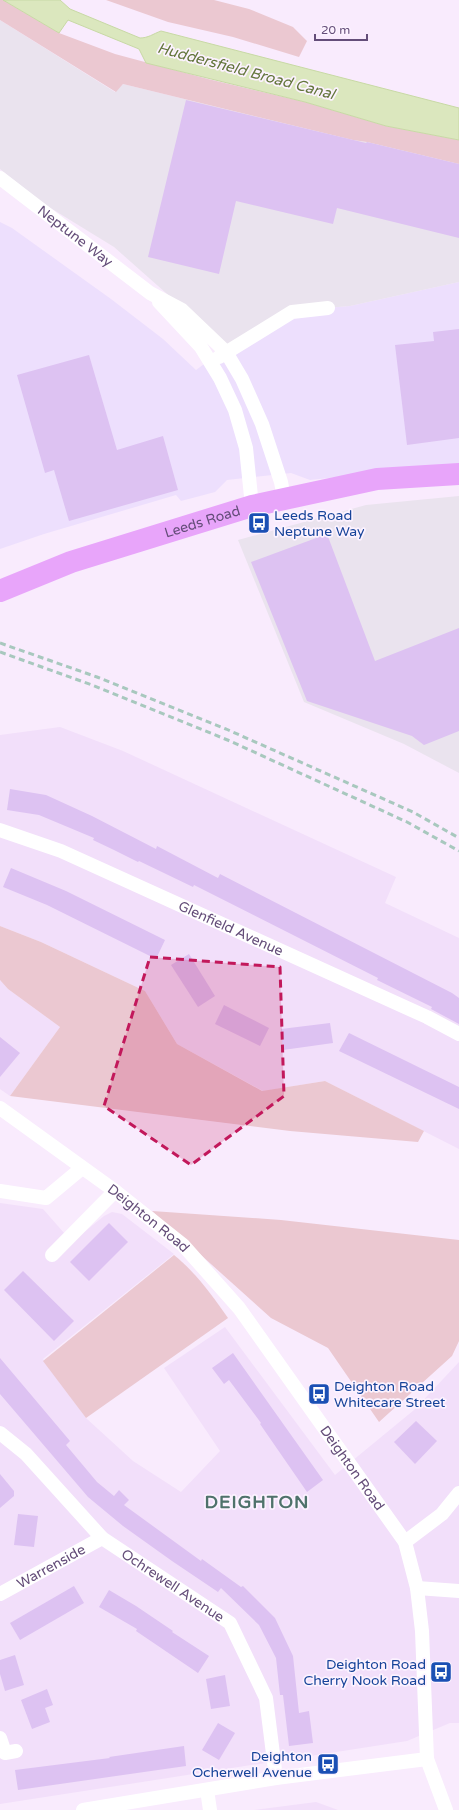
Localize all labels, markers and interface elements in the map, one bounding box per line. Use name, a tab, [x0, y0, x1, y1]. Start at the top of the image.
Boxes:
scale bar	[315, 16, 367, 42]
text: 20 m	[321, 23, 350, 37]
water label: Huddersfield Broad Canal	[155, 39, 339, 104]
street label: Neptune Way	[34, 201, 117, 270]
street label: Leeds Road	[162, 502, 242, 541]
place label: Leeds Road Neptune Way	[274, 507, 365, 540]
bus stop icon: Leeds Road Neptune Way	[246, 510, 272, 536]
street label: Glenfield Avenue	[176, 897, 286, 959]
street label: Deighton Road	[104, 1180, 194, 1255]
place label: Deighton Road Whitecare Street	[334, 1378, 446, 1411]
bus stop icon: Deighton Road Whitecare Street	[306, 1381, 332, 1407]
street label: Deighton Road	[317, 1422, 388, 1514]
district label: DEIGHTON	[205, 1491, 309, 1513]
street label: Warrenside	[14, 1540, 88, 1592]
street label: Ochrewell Avenue	[118, 1545, 228, 1625]
place label: Deighton Road Cherry Nook Road	[303, 1656, 426, 1689]
bus stop icon: Deighton Road Cherry Nook Road	[428, 1659, 454, 1685]
place label: Deighton Ocherwell Avenue	[192, 1748, 312, 1781]
bus stop icon: Deighton Ocherwell Avenue	[315, 1751, 341, 1777]

